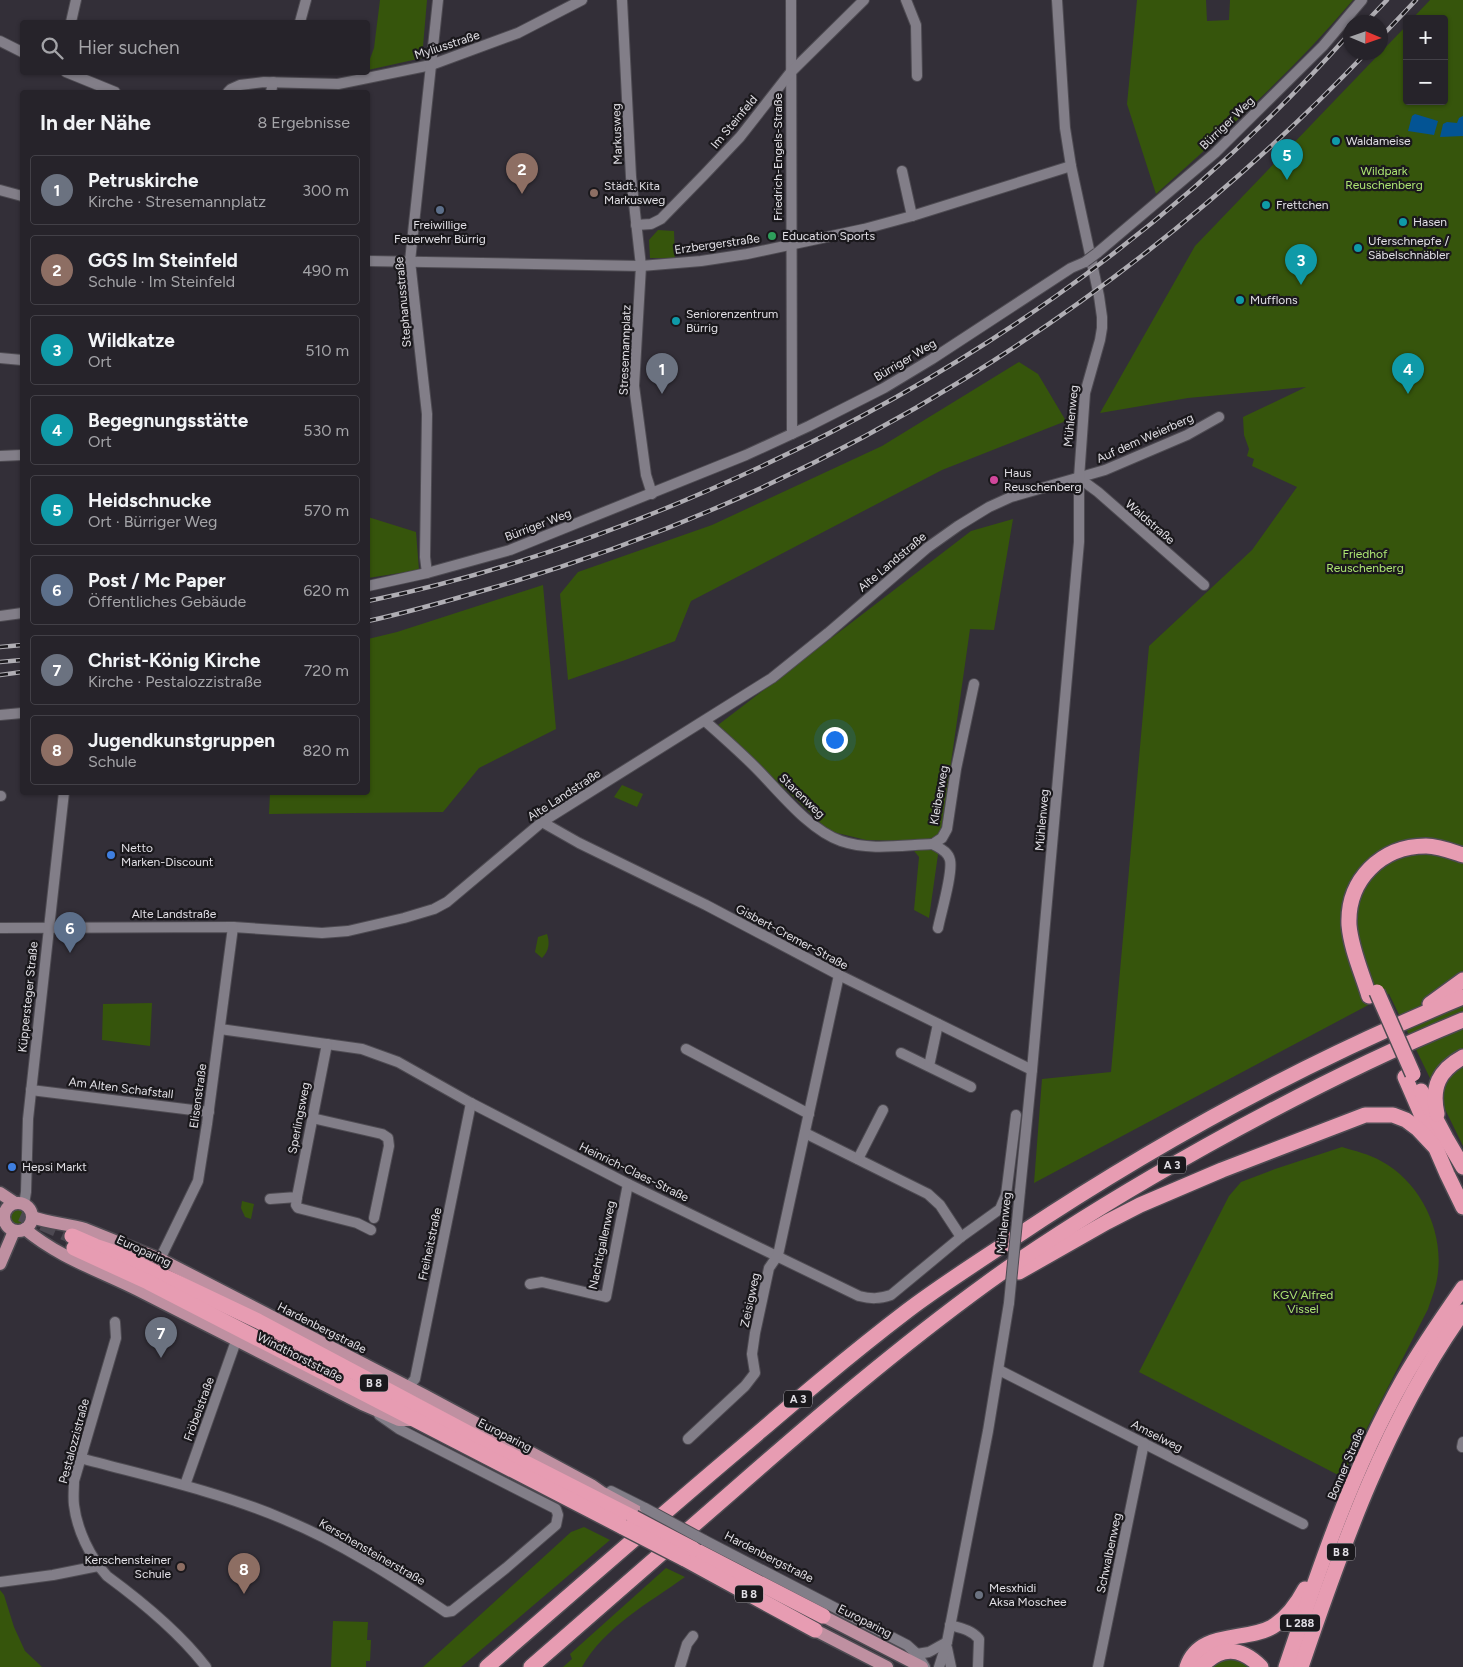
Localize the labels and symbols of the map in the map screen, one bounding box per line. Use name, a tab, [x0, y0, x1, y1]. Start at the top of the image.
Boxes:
north arrow	[1343, 15, 1388, 60]
street label: Myliusstraße	[413, 28, 482, 62]
street label: Im Steinfeld	[708, 93, 760, 151]
street label: Friedrich-Engels-Straße	[771, 93, 785, 221]
street label: Bürriger Weg	[1197, 94, 1257, 152]
street label: Markusweg	[609, 103, 625, 165]
place label: Waldameise	[1346, 134, 1411, 148]
marker: Waldameise	[1330, 135, 1342, 147]
pin: 5	[1271, 139, 1303, 180]
pin: 2	[506, 153, 538, 194]
park label: Wildpark Reuschenberg	[1345, 164, 1423, 192]
place label: Städt. Kita Markusweg	[604, 179, 665, 207]
marker: Städt. Kita Markusweg	[588, 187, 600, 199]
place label: Frettchen	[1276, 198, 1329, 212]
marker: Frettchen	[1260, 199, 1272, 211]
marker: Freiwillige Feuerwehr Bürrig	[434, 204, 446, 216]
place label: Hasen	[1413, 215, 1447, 229]
marker: Hasen	[1397, 216, 1409, 228]
place label: Freiwillige Feuerwehr Bürrig	[394, 218, 486, 246]
place label: Education Sports	[782, 229, 875, 243]
marker: Education Sports	[766, 230, 778, 242]
street label: Erzbergerstraße	[673, 231, 761, 257]
place label: Uferschnepfe / Säbelschnäbler	[1368, 234, 1450, 262]
marker: Uferschnepfe / Säbelschnäbler	[1352, 242, 1364, 254]
pin: 3	[1285, 244, 1317, 285]
street label: Stephanusstraße	[392, 256, 414, 348]
place label: Mufflons	[1250, 293, 1298, 307]
marker: Mufflons	[1234, 294, 1246, 306]
street label: Stresemannplatz	[616, 304, 634, 396]
place label: Seniorenzentrum Bürrig	[686, 307, 778, 335]
marker: Seniorenzentrum Bürrig	[670, 315, 682, 327]
street label: Bürriger Weg	[871, 336, 939, 384]
pin: 1	[646, 353, 678, 394]
pin: 4	[1392, 353, 1424, 394]
street label: Mühlenweg	[1061, 384, 1081, 448]
street label: Auf dem Weierberg	[1094, 410, 1196, 466]
place label: Haus Reuschenberg	[1004, 466, 1081, 494]
marker: Haus Reuschenberg	[988, 474, 1000, 486]
street label: Waldstraße	[1123, 497, 1178, 547]
street label: Bürriger Weg	[503, 506, 573, 544]
street label: Alte Landstraße	[855, 529, 929, 595]
park label: Friedhof Reuschenberg	[1326, 547, 1404, 575]
your location	[822, 727, 848, 753]
street label: Kleiberweg	[927, 764, 951, 826]
street label: Alte Landstraße	[525, 766, 604, 824]
street label: Starenweg	[776, 771, 828, 821]
street label: Mühlenweg	[1032, 788, 1052, 852]
place label: Netto Marken-Discount	[121, 841, 214, 869]
marker: Netto Marken-Discount	[105, 849, 117, 861]
street label: Gisbert-Cremer-Straße	[733, 901, 851, 973]
street label: Alte Landstraße	[132, 907, 217, 921]
pin: 6	[54, 912, 86, 953]
street label: Küppersteger Straße	[15, 940, 41, 1053]
street label: Elisenstraße	[187, 1062, 210, 1129]
street label: Am Alten Schafstall	[68, 1075, 174, 1101]
street label: Sperlingsweg	[285, 1081, 313, 1155]
street label: Heinrich-Claes-Straße	[577, 1139, 691, 1205]
road number: A 3	[1158, 1156, 1186, 1174]
place label: Hepsi Markt	[22, 1160, 87, 1174]
marker: Hepsi Markt	[6, 1161, 18, 1173]
street label: Mühlenweg	[994, 1191, 1014, 1255]
street label: Nachtigallenweg	[586, 1199, 618, 1291]
street label: Freiheitstraße	[415, 1206, 445, 1282]
street label: Europaring	[114, 1232, 174, 1270]
street label: Zeisigweg	[737, 1271, 763, 1329]
park label: KGV Alfred Vissel	[1273, 1288, 1333, 1316]
street label: Hardenbergstraße	[275, 1300, 369, 1357]
pin: 7	[145, 1317, 177, 1358]
street label: Windthorststraße	[255, 1329, 345, 1385]
street label: Fröbelstraße	[181, 1375, 217, 1443]
road number: B 8	[360, 1375, 388, 1392]
road number: A 3	[784, 1390, 812, 1408]
street label: Pestalozzistraße	[56, 1397, 92, 1485]
street label: Europaring	[476, 1415, 534, 1455]
street label: Amselweg	[1129, 1417, 1185, 1455]
street label: Bonner Straße	[1325, 1426, 1368, 1502]
street label: Schwalbenweg	[1094, 1512, 1124, 1594]
street label: Kerschensteinerstraße	[316, 1516, 428, 1588]
street label: Hardenbergstraße	[722, 1529, 816, 1586]
road number: B 8	[1327, 1544, 1355, 1560]
place label: Kerschensteiner Schule	[84, 1553, 171, 1581]
pin: 8	[228, 1553, 260, 1594]
marker: Kerschensteiner Schule	[175, 1561, 187, 1573]
place label: Mesxhidi Aksa Moschee	[989, 1581, 1067, 1609]
road number: B 8	[735, 1586, 763, 1602]
marker: Mesxhidi Aksa Moschee	[973, 1589, 985, 1601]
street label: Europaring	[836, 1601, 894, 1641]
road number: L 288	[1280, 1615, 1320, 1632]

